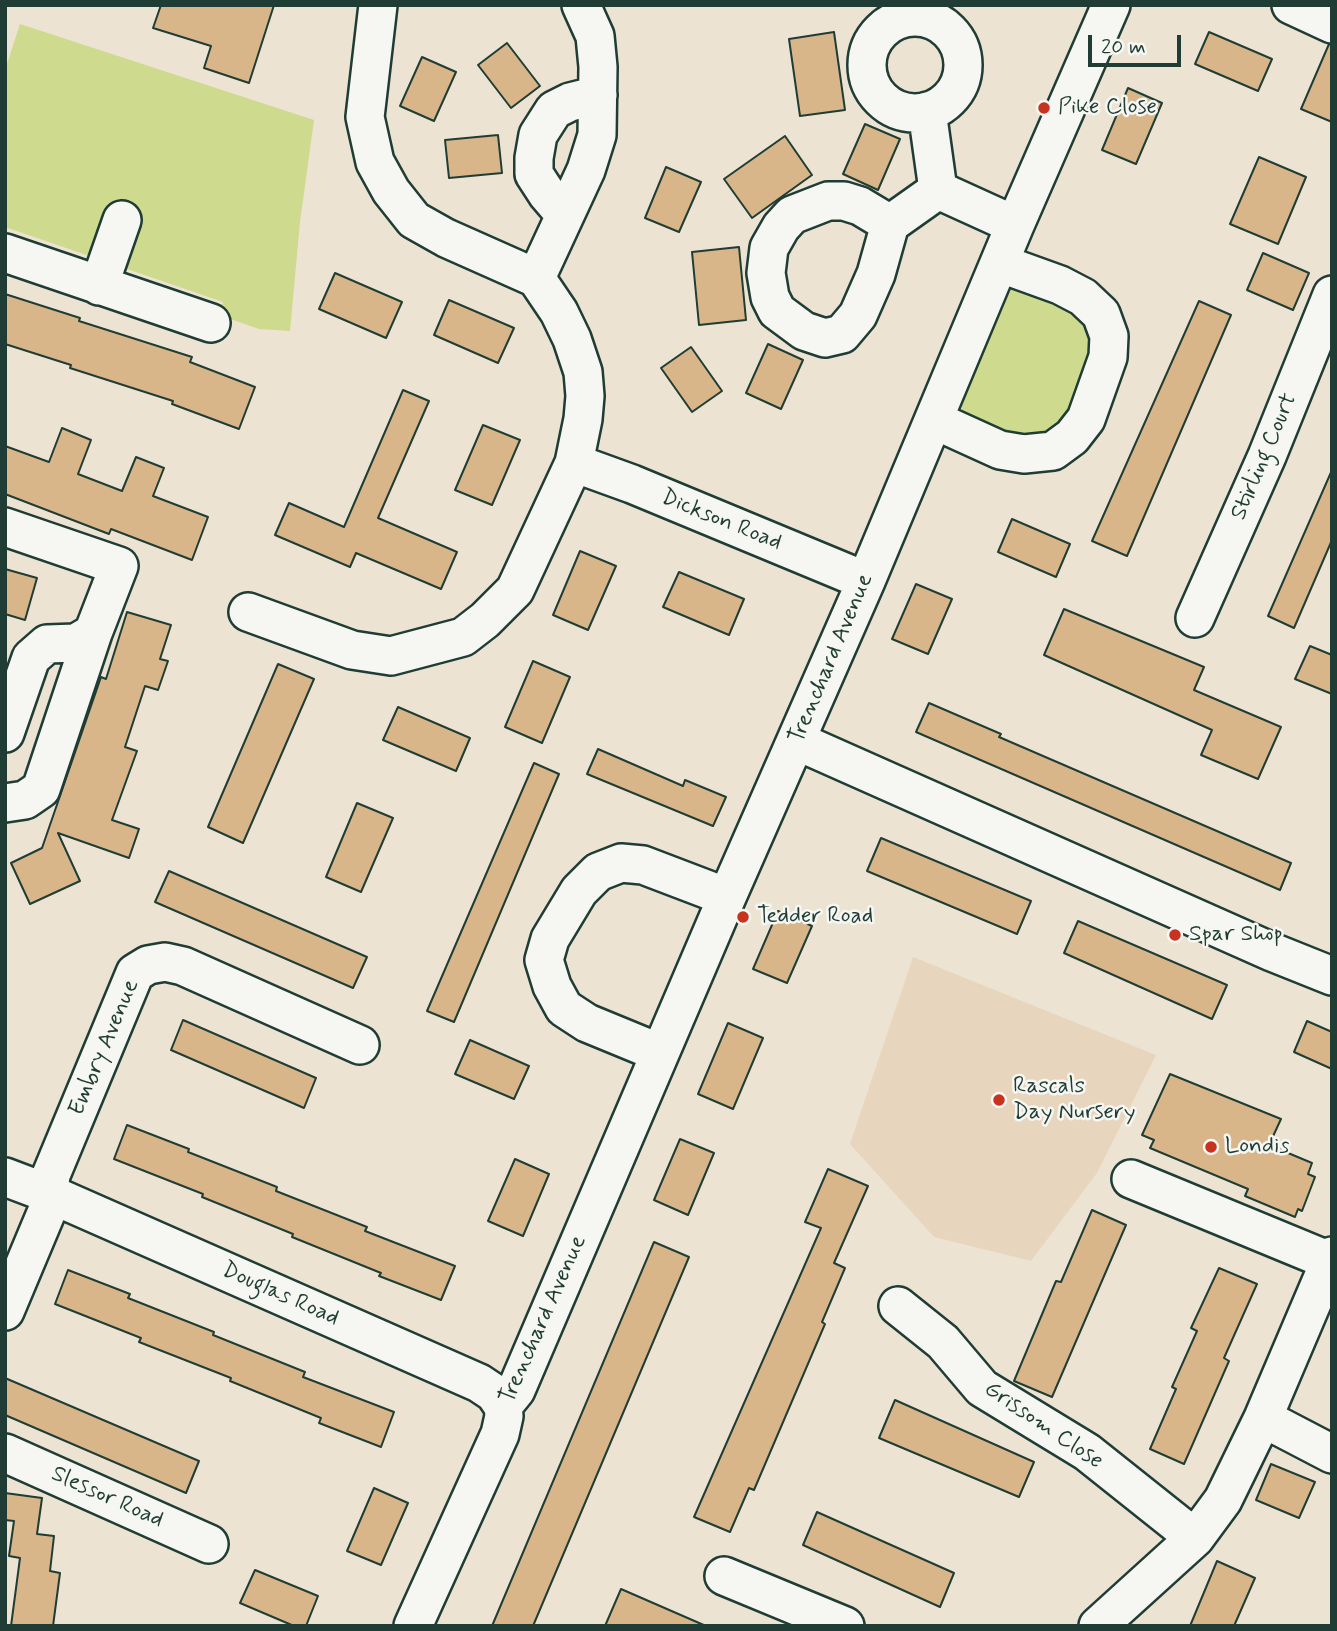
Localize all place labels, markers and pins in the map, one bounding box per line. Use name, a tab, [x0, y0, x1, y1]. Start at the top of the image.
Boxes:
place label: Pike Close	[1058, 94, 1157, 122]
marker: Pike Close	[1036, 100, 1052, 116]
place label: Tedder Road	[757, 903, 873, 931]
marker: Tedder Road	[735, 909, 751, 925]
place label: Spar Shop	[1189, 921, 1283, 949]
marker: Spar Shop	[1167, 927, 1183, 943]
place label: Rascals Day Nursery	[1013, 1073, 1135, 1127]
marker: Rascals Day Nursery	[991, 1092, 1007, 1108]
place label: Londis	[1225, 1133, 1289, 1161]
marker: Londis	[1203, 1139, 1219, 1155]

